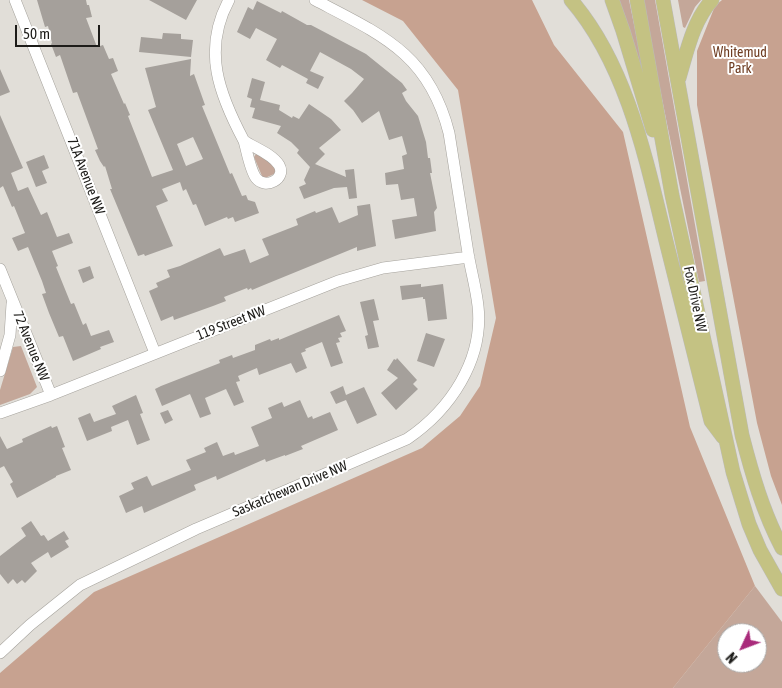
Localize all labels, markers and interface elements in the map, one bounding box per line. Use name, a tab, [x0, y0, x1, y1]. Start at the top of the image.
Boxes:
scale bar	[18, 15, 102, 47]
text: 50 m	[23, 25, 50, 42]
park label: Whitemud Park	[713, 45, 767, 78]
street label: 71A Avenue NW	[64, 135, 108, 217]
street label: Fox Drive NW	[680, 265, 710, 333]
street label: 119 Street NW	[194, 302, 268, 344]
street label: 72 Avenue NW	[9, 308, 53, 384]
street label: Saskatchewan Drive NW	[230, 457, 350, 521]
north arrow	[717, 623, 767, 673]
text: N	[723, 649, 740, 666]

